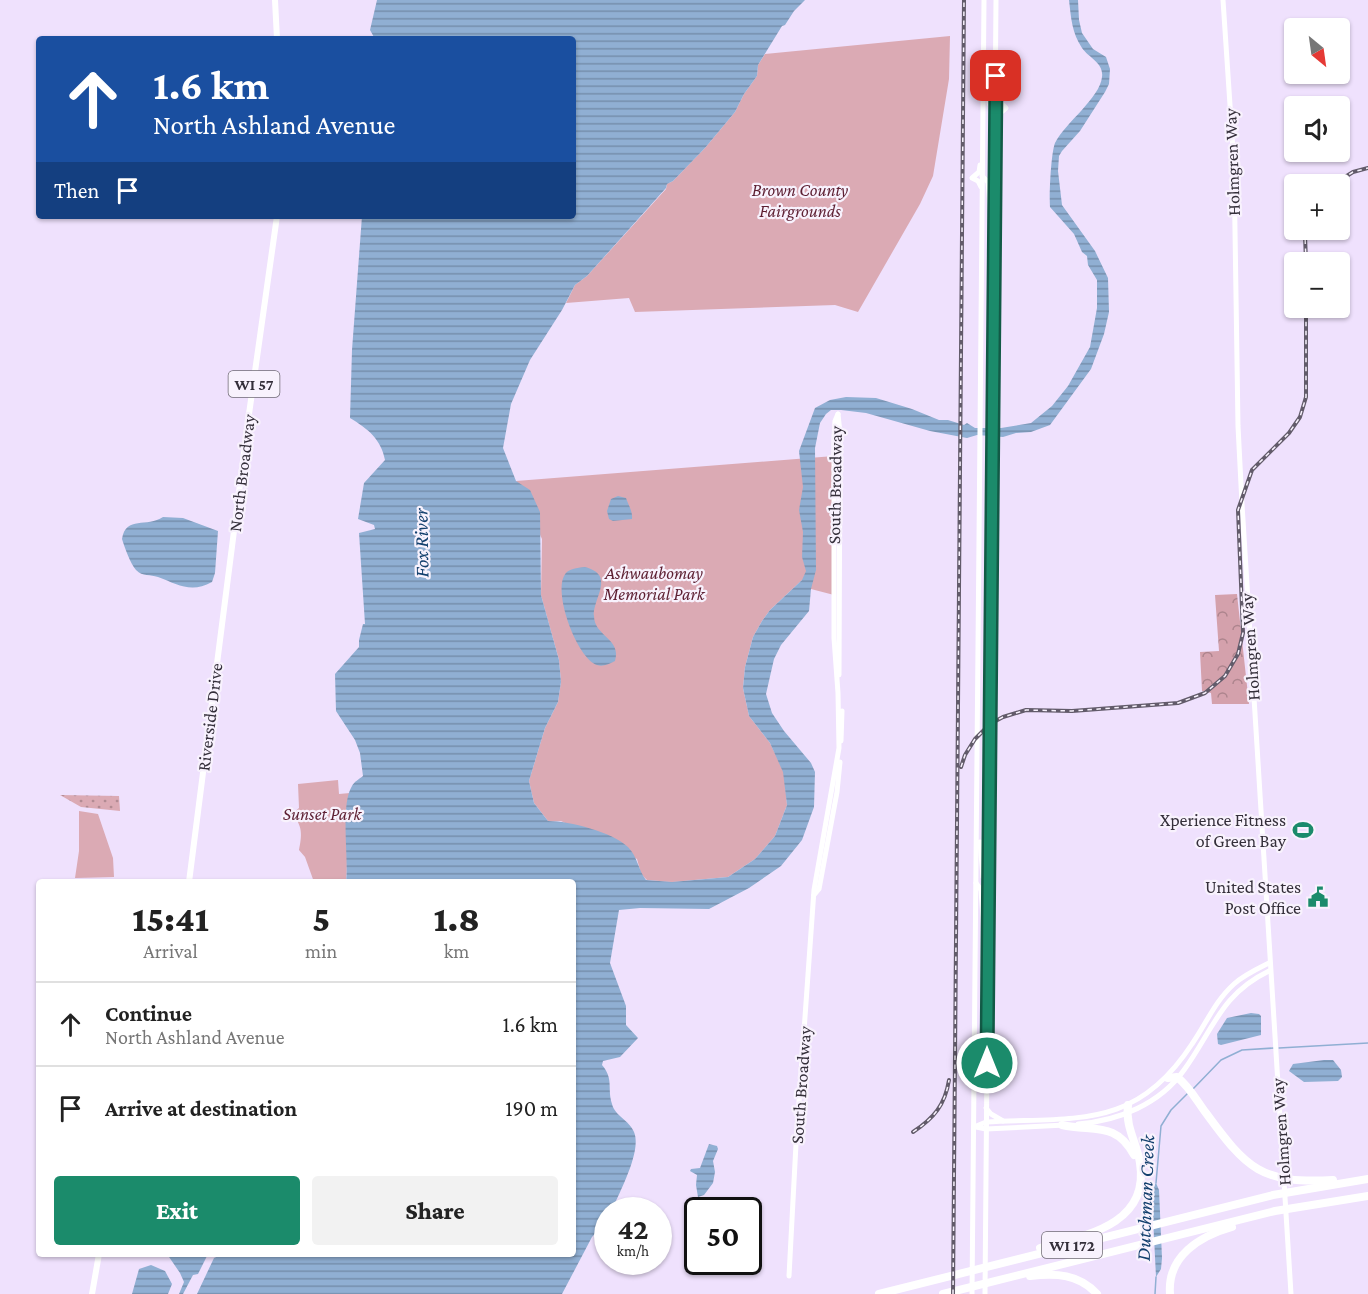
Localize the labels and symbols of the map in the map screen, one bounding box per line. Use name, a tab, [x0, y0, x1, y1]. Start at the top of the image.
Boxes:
north arrow	[1284, 18, 1350, 84]
pin	[970, 50, 1021, 101]
street label: Holmgren Way	[1220, 107, 1244, 216]
park label: Brown County Fairgrounds	[752, 180, 849, 221]
road number: WI 57	[228, 371, 280, 397]
street label: North Broadway	[225, 412, 259, 533]
street label: South Broadway	[824, 425, 846, 544]
water label: Fox River	[409, 507, 433, 578]
park label: Ashwaubomay Memorial Park	[602, 563, 706, 604]
street label: Holmgren Way	[1236, 592, 1264, 701]
street label: Riverside Drive	[193, 662, 227, 772]
park label: Sunset Park	[283, 804, 362, 824]
place label: Xperience Fitness of Green Bay	[1160, 810, 1287, 851]
sports icon: Xperience Fitness of Green Bay	[1291, 818, 1315, 842]
place label: United States Post Office	[1205, 877, 1301, 918]
public building icon: United States Post Office	[1306, 885, 1330, 909]
street label: South Broadway	[787, 1025, 815, 1145]
position arrow	[955, 1031, 1019, 1095]
street label: Holmgren Way	[1267, 1077, 1295, 1186]
water label: Dutchman Creek	[1132, 1133, 1158, 1261]
speed limit sign: 50	[684, 1197, 762, 1275]
road number: WI 172	[1042, 1232, 1102, 1258]

